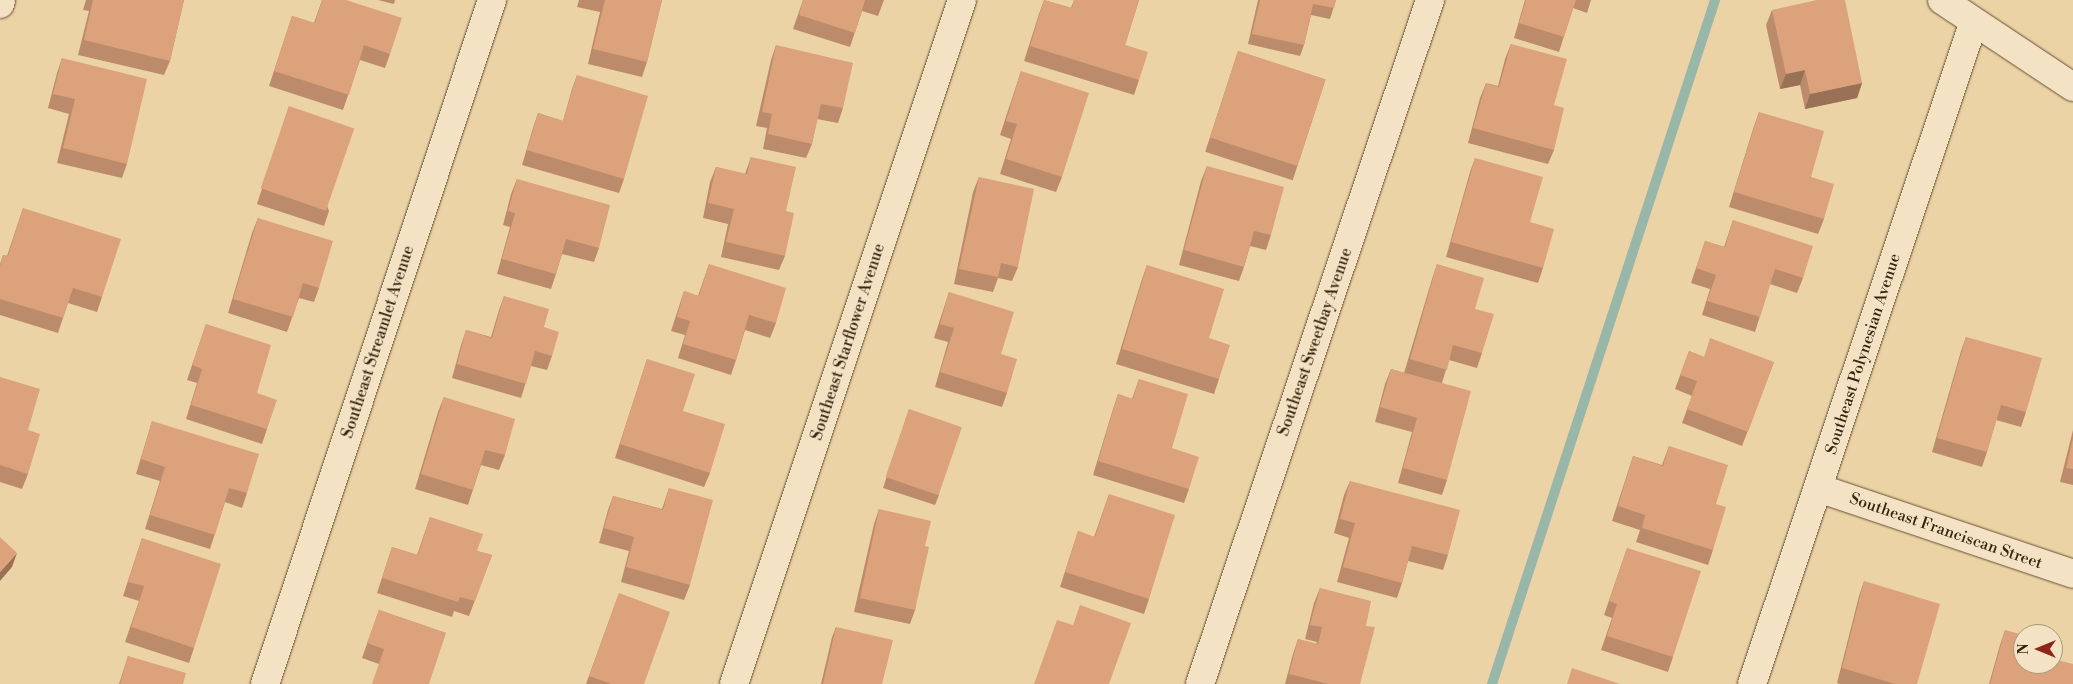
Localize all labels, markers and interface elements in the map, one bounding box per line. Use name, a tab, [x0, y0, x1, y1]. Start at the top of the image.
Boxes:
street label: Southeast Starflower Avenue	[807, 241, 889, 443]
street label: Southeast Streamlet Avenue	[338, 243, 418, 441]
street label: Southeast Sweetbay Avenue	[1274, 245, 1356, 439]
street label: Southeast Polynesian Avenue	[1821, 251, 1905, 457]
street label: Southeast Franciscan Street	[1847, 489, 2045, 573]
north arrow	[2013, 624, 2063, 674]
text: N	[2015, 643, 2033, 655]

